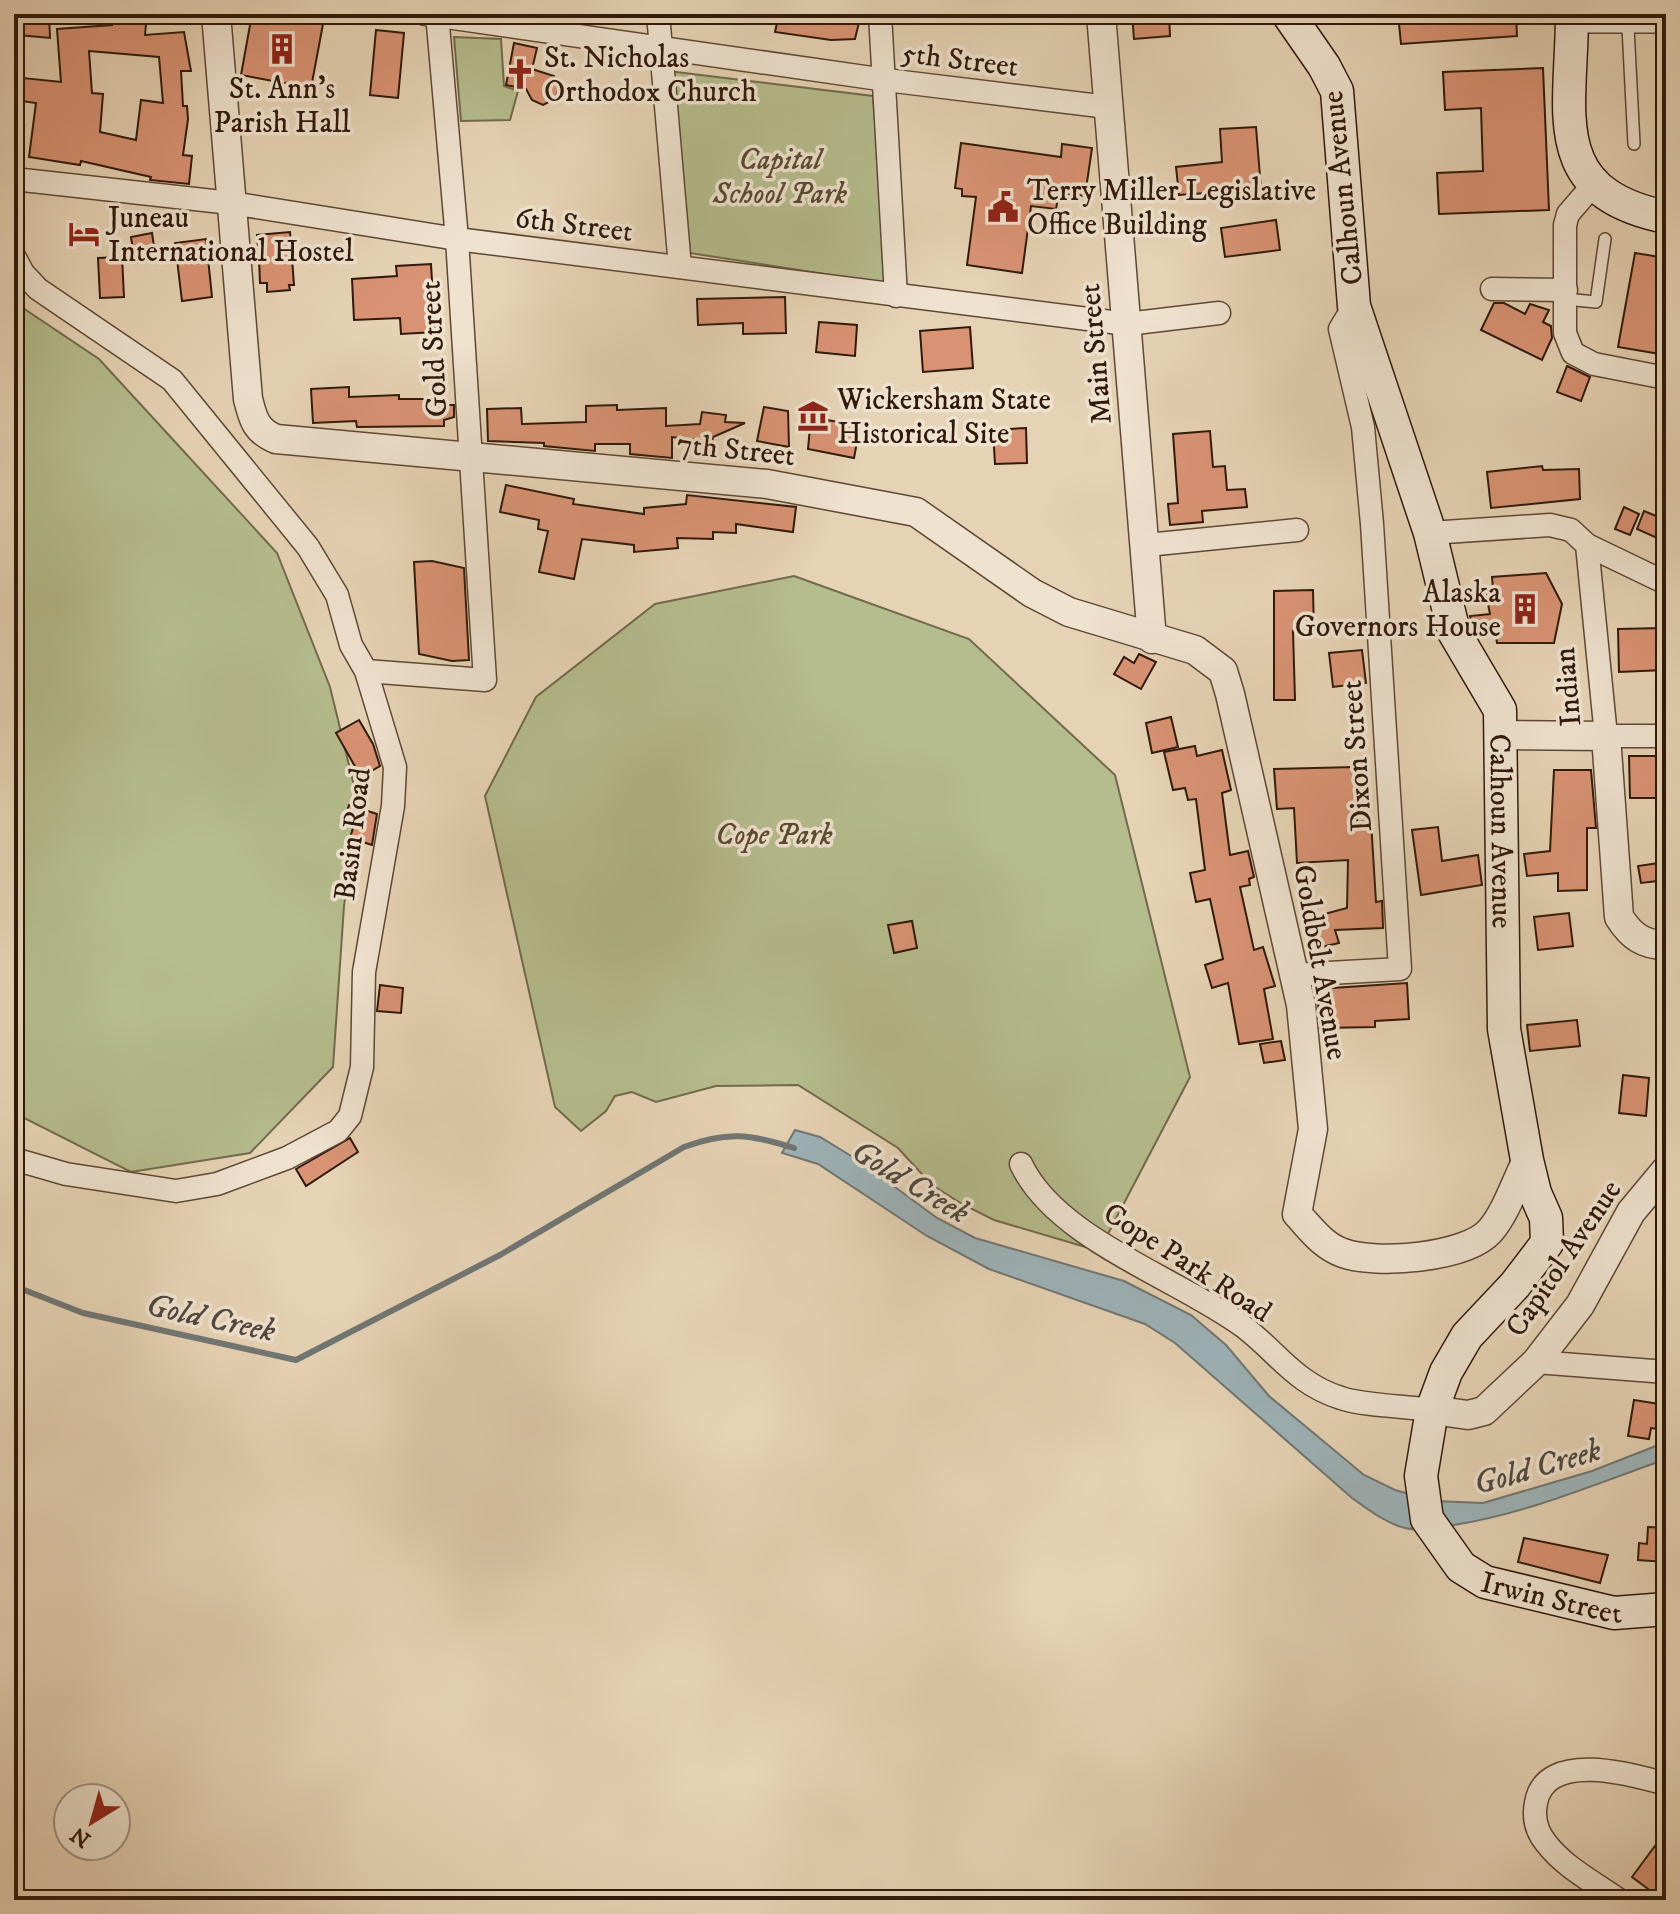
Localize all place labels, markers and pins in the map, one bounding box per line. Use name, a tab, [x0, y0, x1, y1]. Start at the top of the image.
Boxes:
building icon: St. Ann's Parish Hall	[265, 32, 299, 66]
place label: St. Nicholas Orthodox Church	[544, 40, 757, 111]
church icon: St. Nicholas Orthodox Church	[503, 57, 537, 91]
place label: St. Ann's Parish Hall	[213, 71, 351, 142]
place label: Terry Miller Legislative Office Building	[1027, 173, 1316, 244]
public building icon: Terry Miller Legislative Office Building	[986, 190, 1020, 224]
place label: Juneau International Hostel	[105, 200, 354, 271]
hotel icon: Juneau International Hostel	[67, 217, 101, 251]
place label: Wickersham State Historical Site	[836, 382, 1051, 453]
museum icon: Wickersham State Historical Site	[796, 399, 830, 433]
place label: Alaska Governors House	[1295, 575, 1501, 646]
building icon: Alaska Governors House	[1508, 592, 1542, 626]

